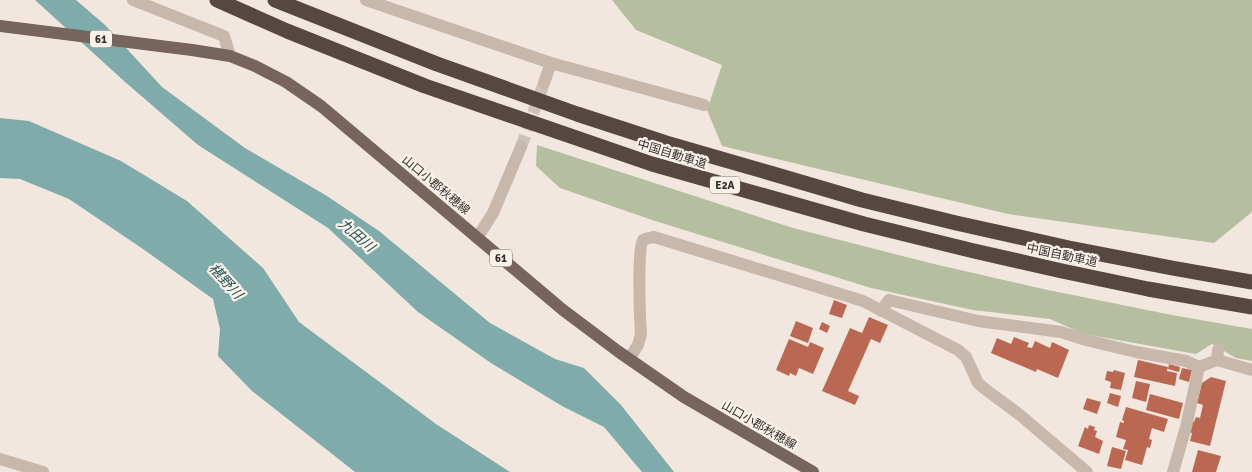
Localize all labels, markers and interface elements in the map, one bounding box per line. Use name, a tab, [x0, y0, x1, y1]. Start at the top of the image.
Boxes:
road number: 61	[90, 30, 112, 48]
street label: 中国自動車道	[635, 137, 708, 172]
street label: 山口小郡秋穂線	[399, 153, 473, 218]
road number: E2A	[710, 176, 740, 194]
water label: 九田川	[335, 215, 380, 257]
street label: 中国自動車道	[1025, 241, 1099, 270]
road number: 61	[490, 250, 512, 266]
water label: 椹野川	[205, 260, 247, 304]
street label: 山口小郡秋穂線	[719, 398, 799, 453]

